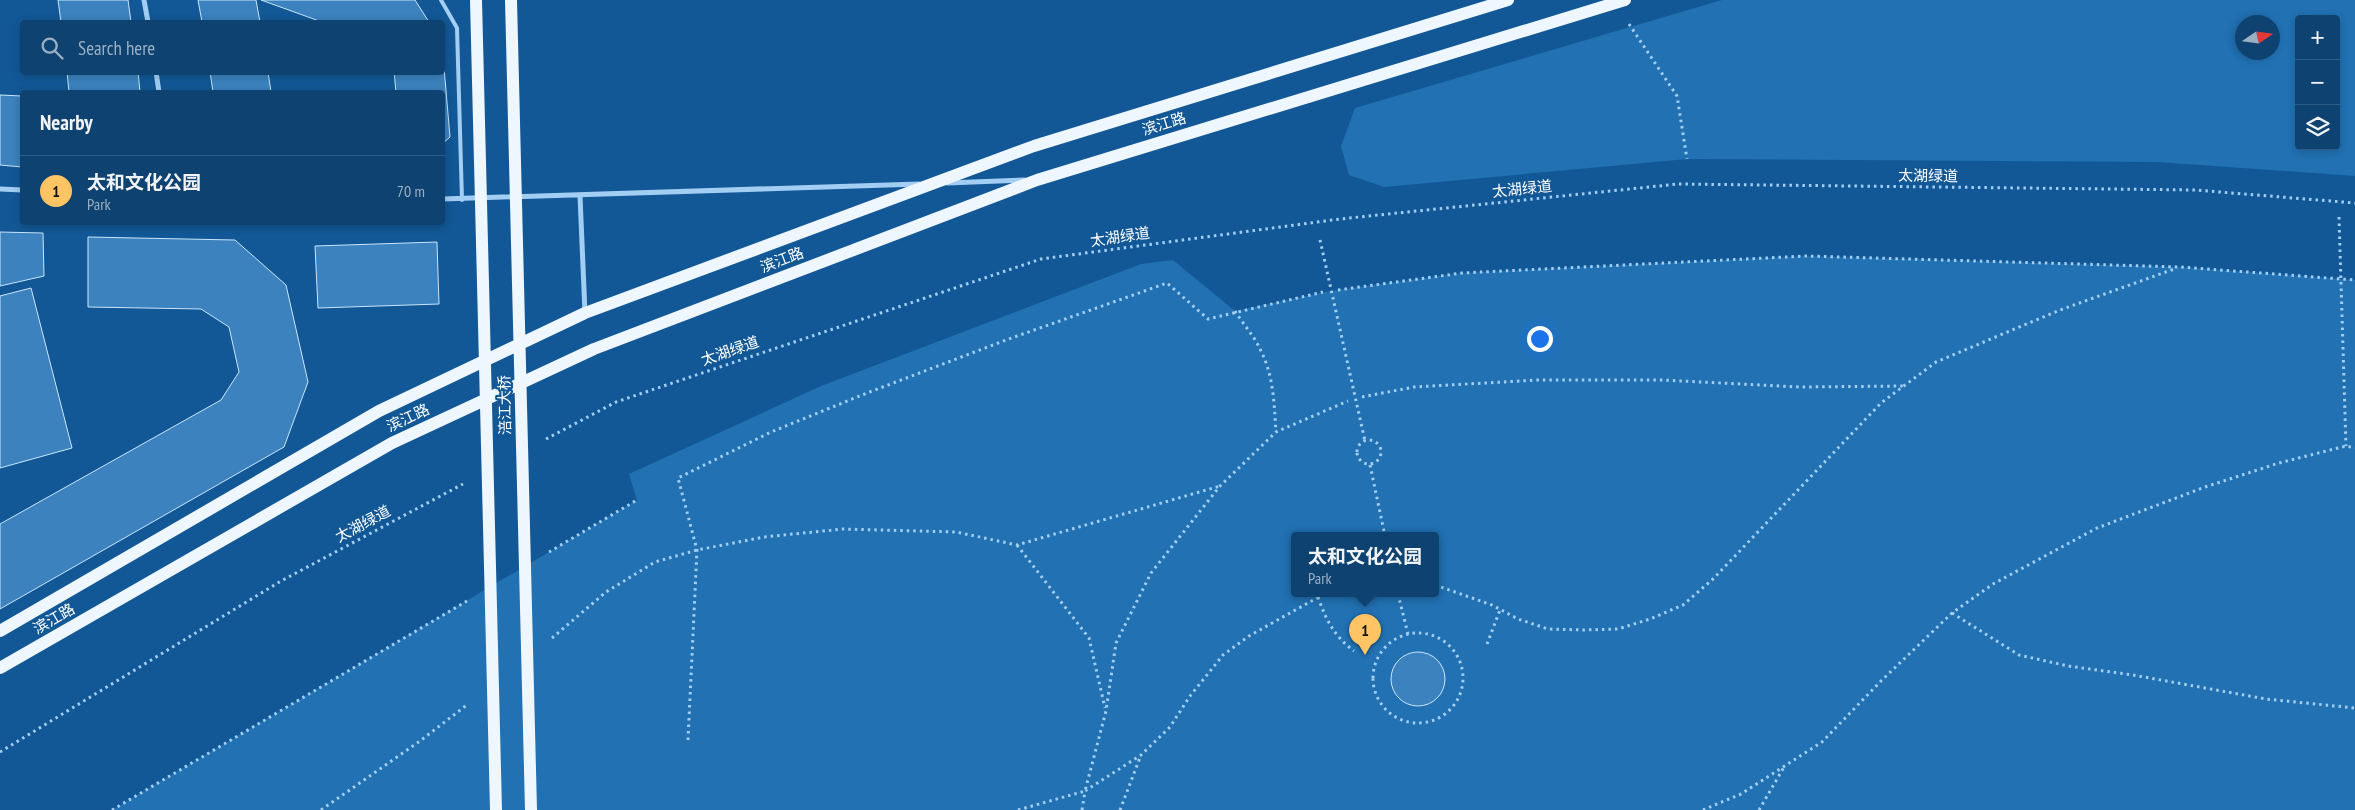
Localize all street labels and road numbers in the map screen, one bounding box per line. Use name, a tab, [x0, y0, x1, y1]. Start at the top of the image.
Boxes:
street label: 滨江路	[1140, 108, 1188, 139]
street label: 太湖绿道	[1898, 165, 1958, 186]
street label: 太湖绿道	[1491, 176, 1553, 201]
street label: 太湖绿道	[1089, 223, 1151, 250]
street label: 滨江路	[757, 243, 806, 276]
street label: 太湖绿道	[698, 332, 761, 369]
street label: 涪江大桥	[494, 375, 515, 435]
street label: 滨江路	[383, 399, 432, 436]
street label: 太湖绿道	[332, 501, 394, 546]
street label: 滨江路	[30, 599, 78, 638]

